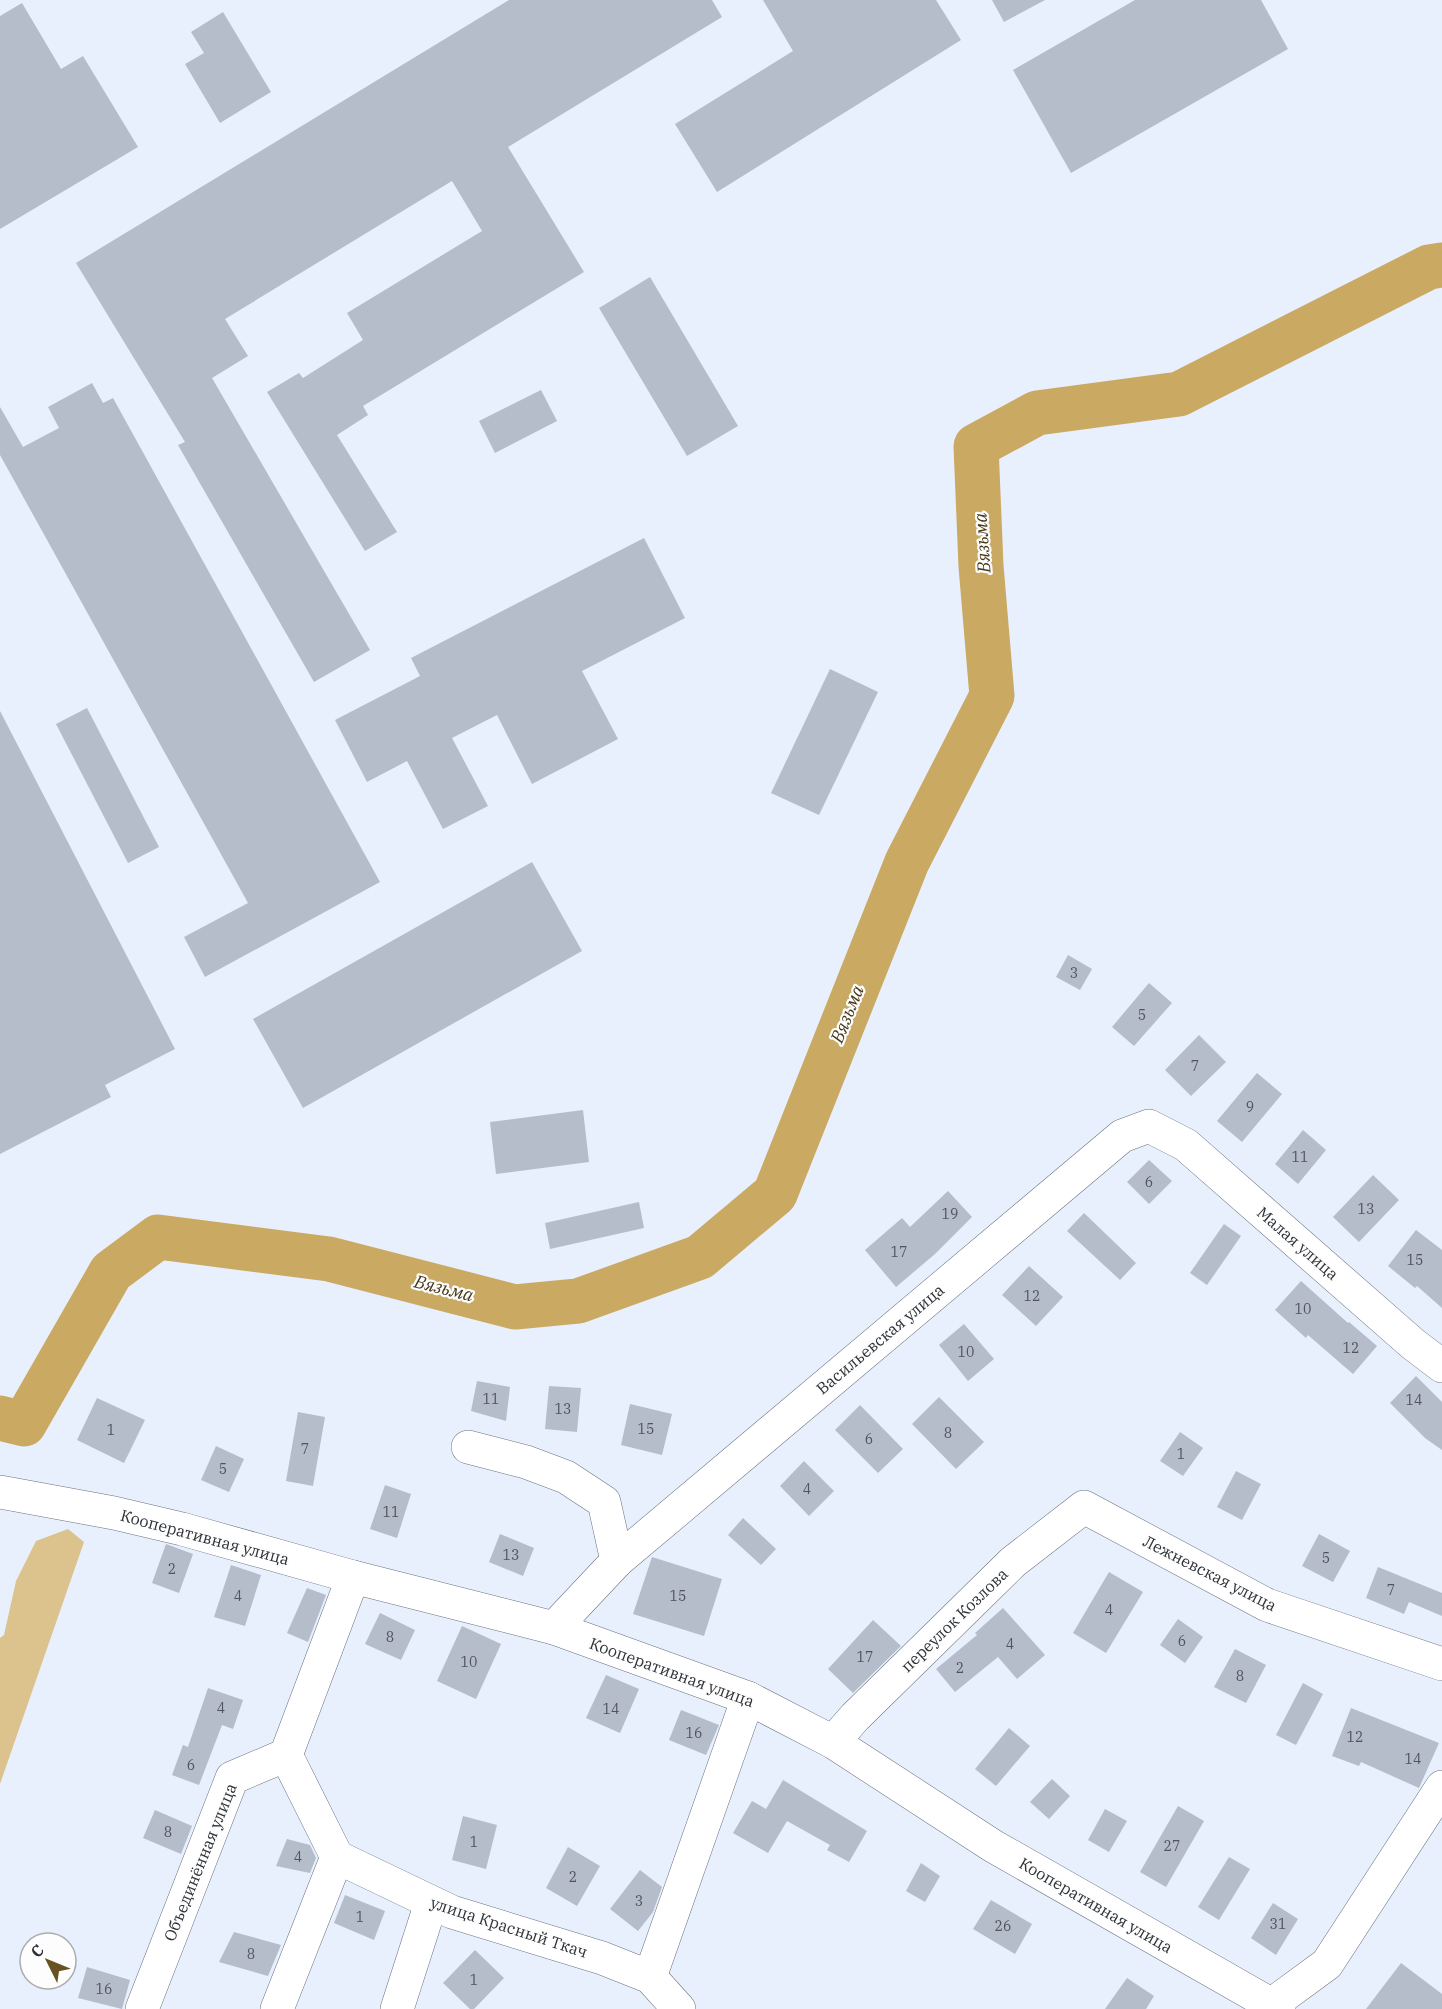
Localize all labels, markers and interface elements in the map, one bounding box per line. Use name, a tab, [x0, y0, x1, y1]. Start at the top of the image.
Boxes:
water label: Вязьма	[968, 512, 996, 575]
house number: 3	[1070, 964, 1078, 982]
water label: Вязьма	[825, 982, 869, 1047]
house number: 5	[1138, 1006, 1146, 1024]
house number: 7	[1191, 1057, 1199, 1075]
house number: 9	[1246, 1098, 1254, 1116]
house number: 11	[1292, 1148, 1308, 1166]
house number: 6	[1145, 1173, 1153, 1191]
house number: 13	[1358, 1200, 1374, 1218]
street label: Малая улица	[1253, 1202, 1343, 1284]
house number: 19	[942, 1205, 958, 1223]
house number: 17	[891, 1243, 907, 1261]
house number: 15	[1407, 1251, 1423, 1269]
water label: Вязьма	[411, 1269, 476, 1306]
street label: Васильевская улица	[812, 1279, 948, 1398]
house number: 12	[1024, 1287, 1040, 1305]
house number: 10	[1295, 1300, 1311, 1318]
house number: 12	[1343, 1339, 1359, 1357]
house number: 10	[958, 1343, 974, 1361]
house number: 11	[483, 1390, 499, 1408]
house number: 14	[1406, 1391, 1422, 1409]
house number: 13	[555, 1400, 571, 1418]
house number: 15	[638, 1420, 654, 1438]
house number: 1	[107, 1421, 115, 1439]
house number: 8	[944, 1424, 952, 1442]
house number: 6	[865, 1430, 873, 1448]
house number: 7	[301, 1440, 309, 1458]
house number: 1	[1177, 1445, 1185, 1463]
house number: 5	[219, 1460, 227, 1478]
house number: 4	[803, 1480, 811, 1498]
house number: 11	[383, 1503, 399, 1521]
street label: Кооперативная улица	[118, 1505, 292, 1569]
street label: Лежневская улица	[1140, 1531, 1280, 1615]
house number: 13	[503, 1546, 519, 1564]
house number: 5	[1322, 1549, 1330, 1567]
house number: 2	[168, 1560, 176, 1578]
street label: переулок Козлова	[896, 1564, 1012, 1676]
house number: 7	[1387, 1581, 1395, 1599]
house number: 4	[234, 1587, 242, 1605]
house number: 15	[670, 1587, 686, 1605]
house number: 4	[1105, 1601, 1113, 1619]
house number: 8	[386, 1628, 394, 1646]
house number: 6	[1178, 1632, 1186, 1650]
street label: Кооперативная улица	[587, 1633, 757, 1711]
house number: 4	[1006, 1635, 1014, 1653]
house number: 17	[857, 1648, 873, 1666]
house number: 10	[461, 1653, 477, 1671]
house number: 2	[956, 1659, 964, 1677]
house number: 8	[1236, 1667, 1244, 1685]
house number: 4	[217, 1699, 225, 1717]
house number: 14	[603, 1700, 619, 1718]
house number: 16	[686, 1724, 702, 1742]
house number: 12	[1347, 1728, 1363, 1746]
house number: 14	[1405, 1750, 1421, 1768]
house number: 6	[187, 1756, 195, 1774]
street label: Объединённая улица	[159, 1780, 241, 1944]
house number: 8	[164, 1823, 172, 1841]
house number: 1	[470, 1833, 478, 1851]
house number: 27	[1164, 1837, 1180, 1855]
house number: 4	[294, 1848, 302, 1866]
street label: Кооперативная улица	[1016, 1853, 1177, 1957]
house number: 2	[569, 1868, 577, 1886]
street label: улица Красный Ткач	[428, 1892, 590, 1962]
house number: 3	[635, 1892, 643, 1910]
house number: 1	[356, 1908, 364, 1926]
house number: 31	[1270, 1915, 1286, 1933]
house number: 26	[995, 1917, 1011, 1935]
north arrow	[18, 1931, 78, 1991]
text: С	[26, 1940, 48, 1961]
house number: 8	[247, 1945, 255, 1963]
house number: 1	[470, 1971, 478, 1989]
house number: 16	[96, 1980, 112, 1998]

